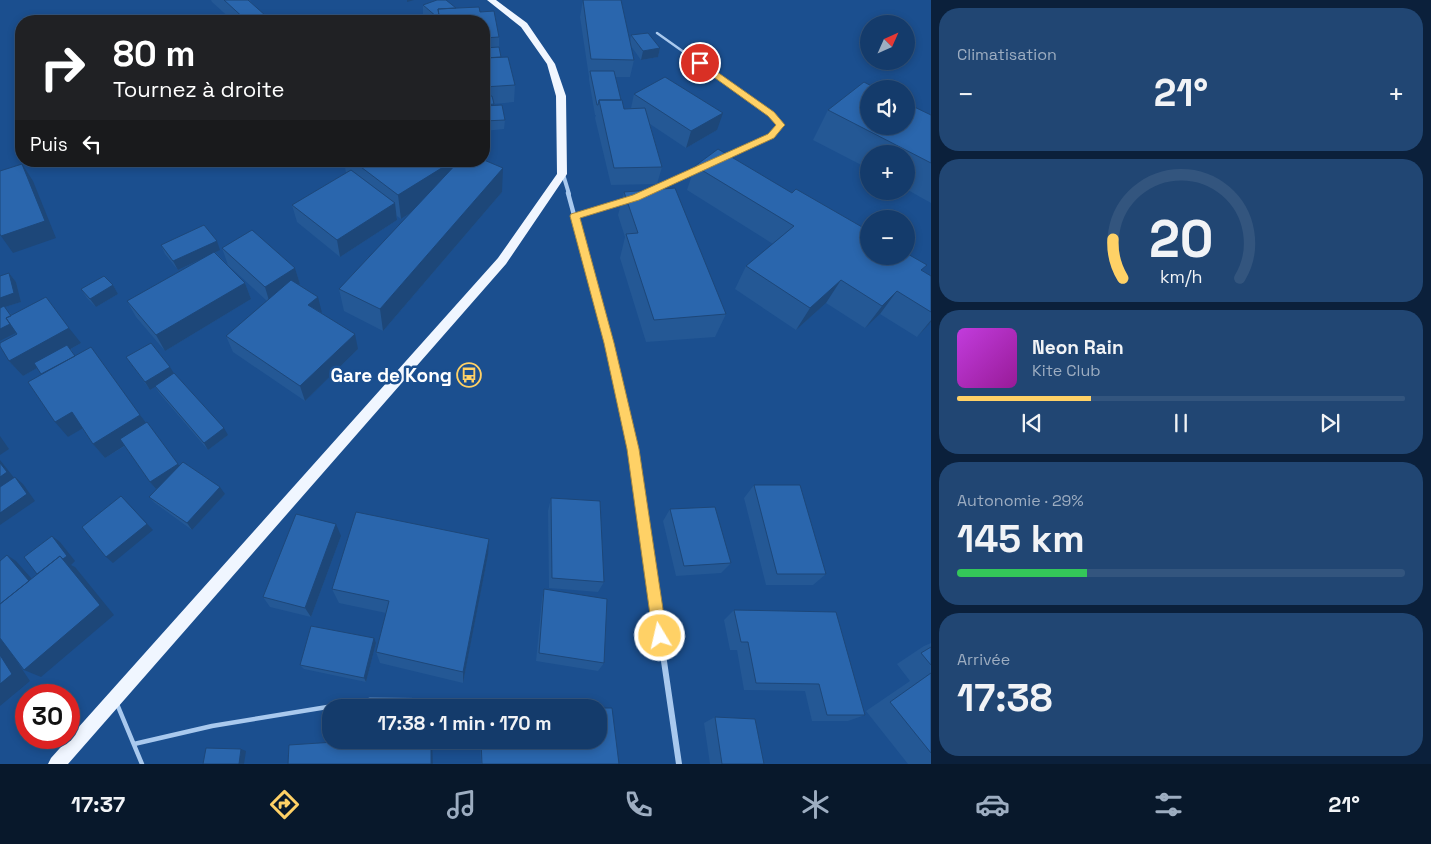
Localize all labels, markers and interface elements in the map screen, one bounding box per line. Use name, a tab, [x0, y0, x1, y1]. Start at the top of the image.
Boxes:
north arrow	[860, 15, 915, 70]
map controls	[860, 15, 915, 265]
text: 80 m	[113, 32, 195, 76]
icon: right	[30, 35, 95, 100]
pin	[679, 42, 721, 84]
text: Climatisation	[957, 44, 1057, 65]
icon: arrive	[686, 49, 714, 77]
text: 21°	[1154, 69, 1208, 117]
text: Tournez à droite	[113, 75, 284, 103]
text: −	[957, 76, 974, 112]
text: +	[1388, 76, 1405, 112]
button: sound	[860, 80, 915, 135]
icon: left	[78, 130, 106, 158]
text: Puis	[30, 132, 68, 157]
button: +	[860, 145, 915, 200]
text: 20	[1149, 206, 1213, 272]
button: −	[860, 210, 915, 265]
text: km/h	[1160, 265, 1202, 288]
text: Neon Rain	[1032, 335, 1124, 360]
text: Kite Club	[1032, 360, 1101, 381]
bus stop icon: Gare de Kong	[456, 362, 482, 388]
place label: Gare de Kong	[330, 363, 452, 388]
icon: previous	[1018, 409, 1046, 437]
icon: pause	[1167, 409, 1195, 437]
icon: next	[1316, 409, 1344, 437]
text: Autonomie · 29%	[957, 490, 1084, 511]
text: 145 km	[957, 515, 1085, 563]
position arrow	[633, 609, 685, 661]
text: Arrivée	[957, 649, 1010, 670]
text: 17:38	[957, 674, 1052, 722]
speed limit sign: 30	[15, 684, 80, 749]
text: 17:38 · 1 min · 170 m	[377, 711, 552, 736]
icon: directions	[267, 787, 302, 822]
icon: music	[444, 787, 479, 822]
icon: phone	[621, 787, 656, 822]
icon: climate	[798, 787, 833, 822]
icon: car	[975, 787, 1010, 822]
icon: filters	[1151, 787, 1186, 822]
text: 17:37	[71, 790, 125, 818]
text: 21°	[1328, 790, 1360, 818]

